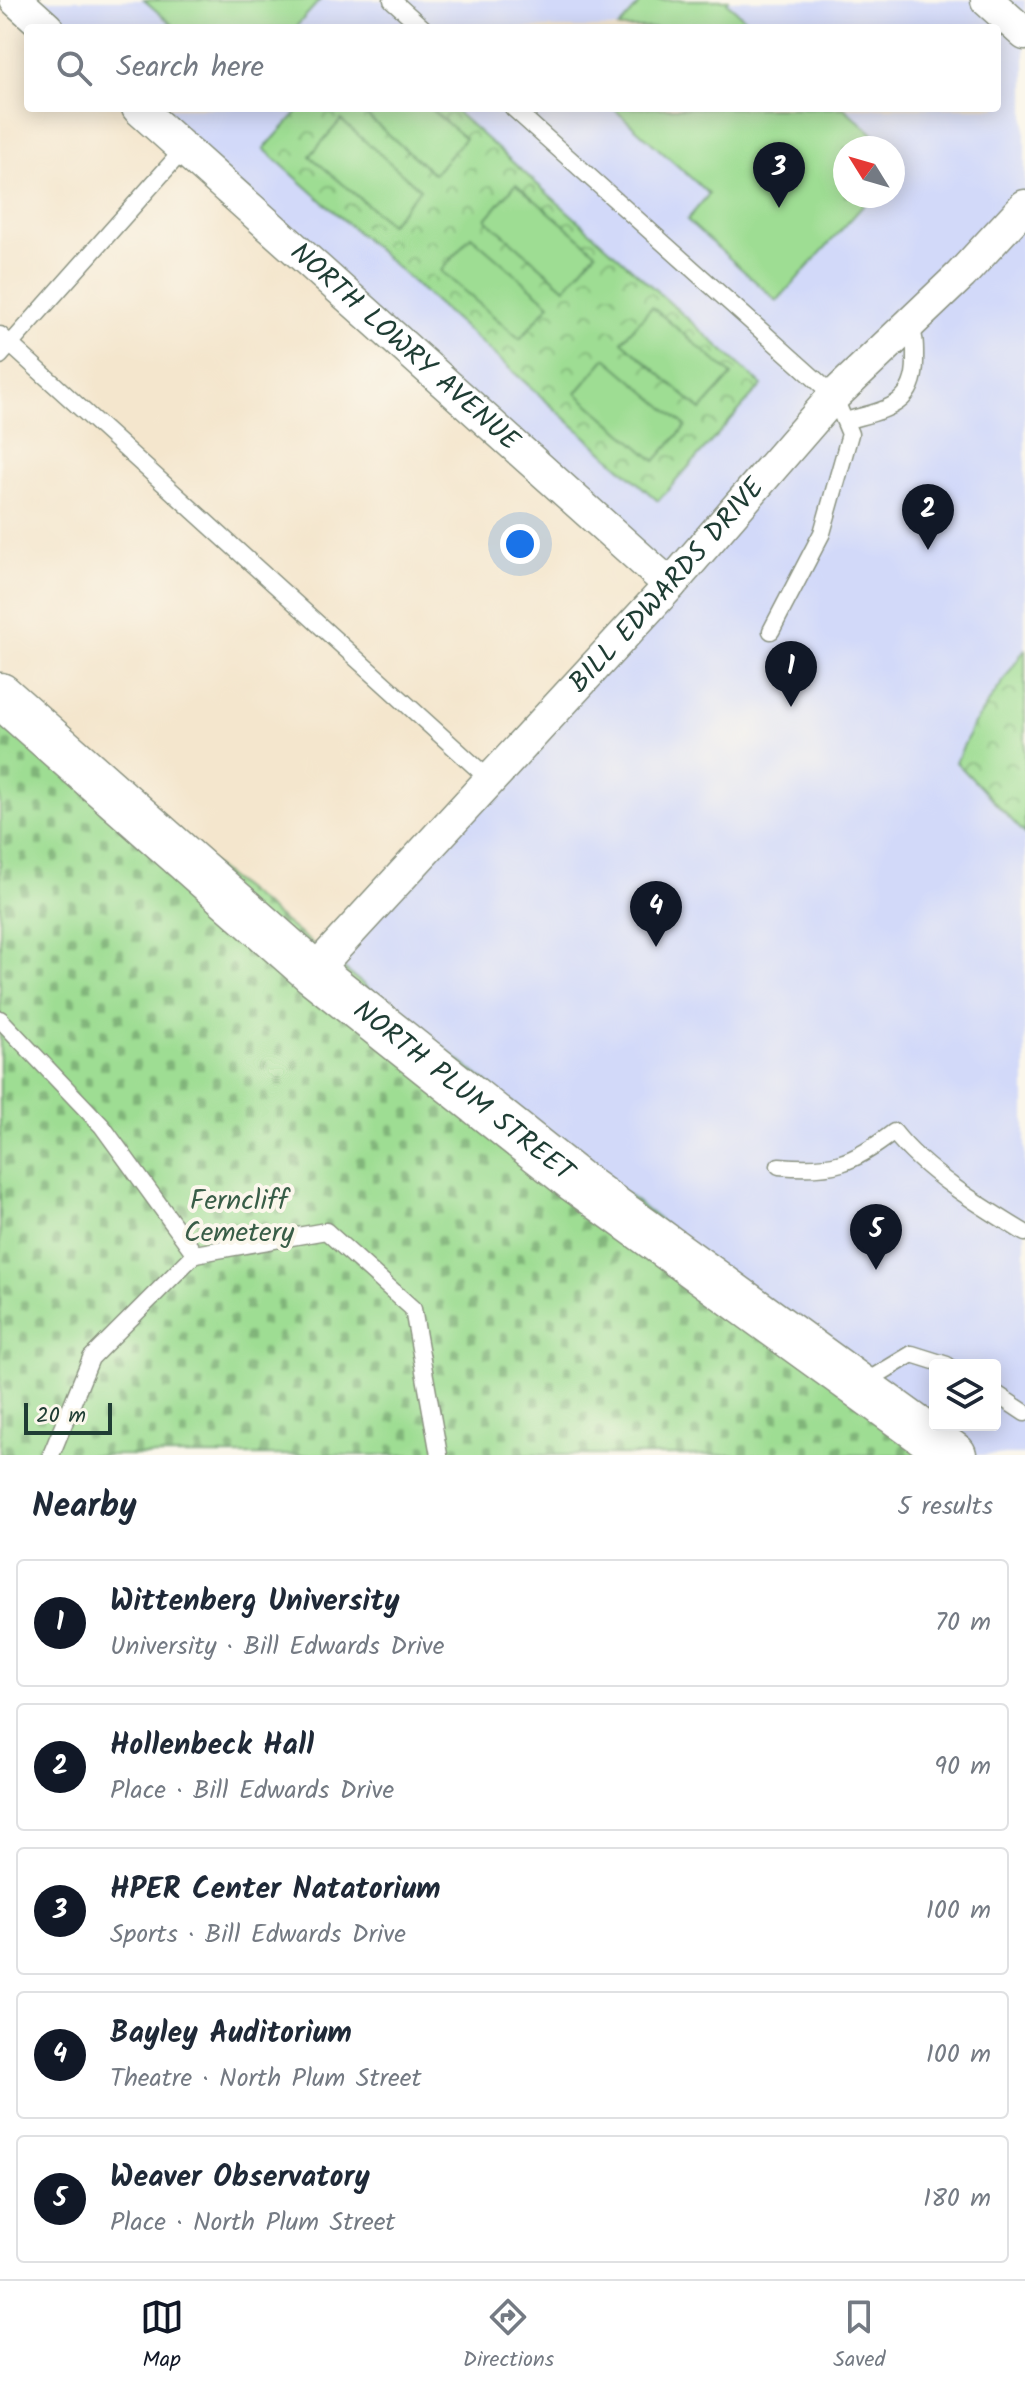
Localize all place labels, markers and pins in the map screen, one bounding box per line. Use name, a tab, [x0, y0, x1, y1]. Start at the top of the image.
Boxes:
pin: 3	[753, 142, 805, 208]
pin: 2	[902, 484, 954, 550]
pin: 1	[765, 641, 817, 707]
pin: 4	[630, 881, 682, 947]
pin: 5	[850, 1204, 902, 1270]

